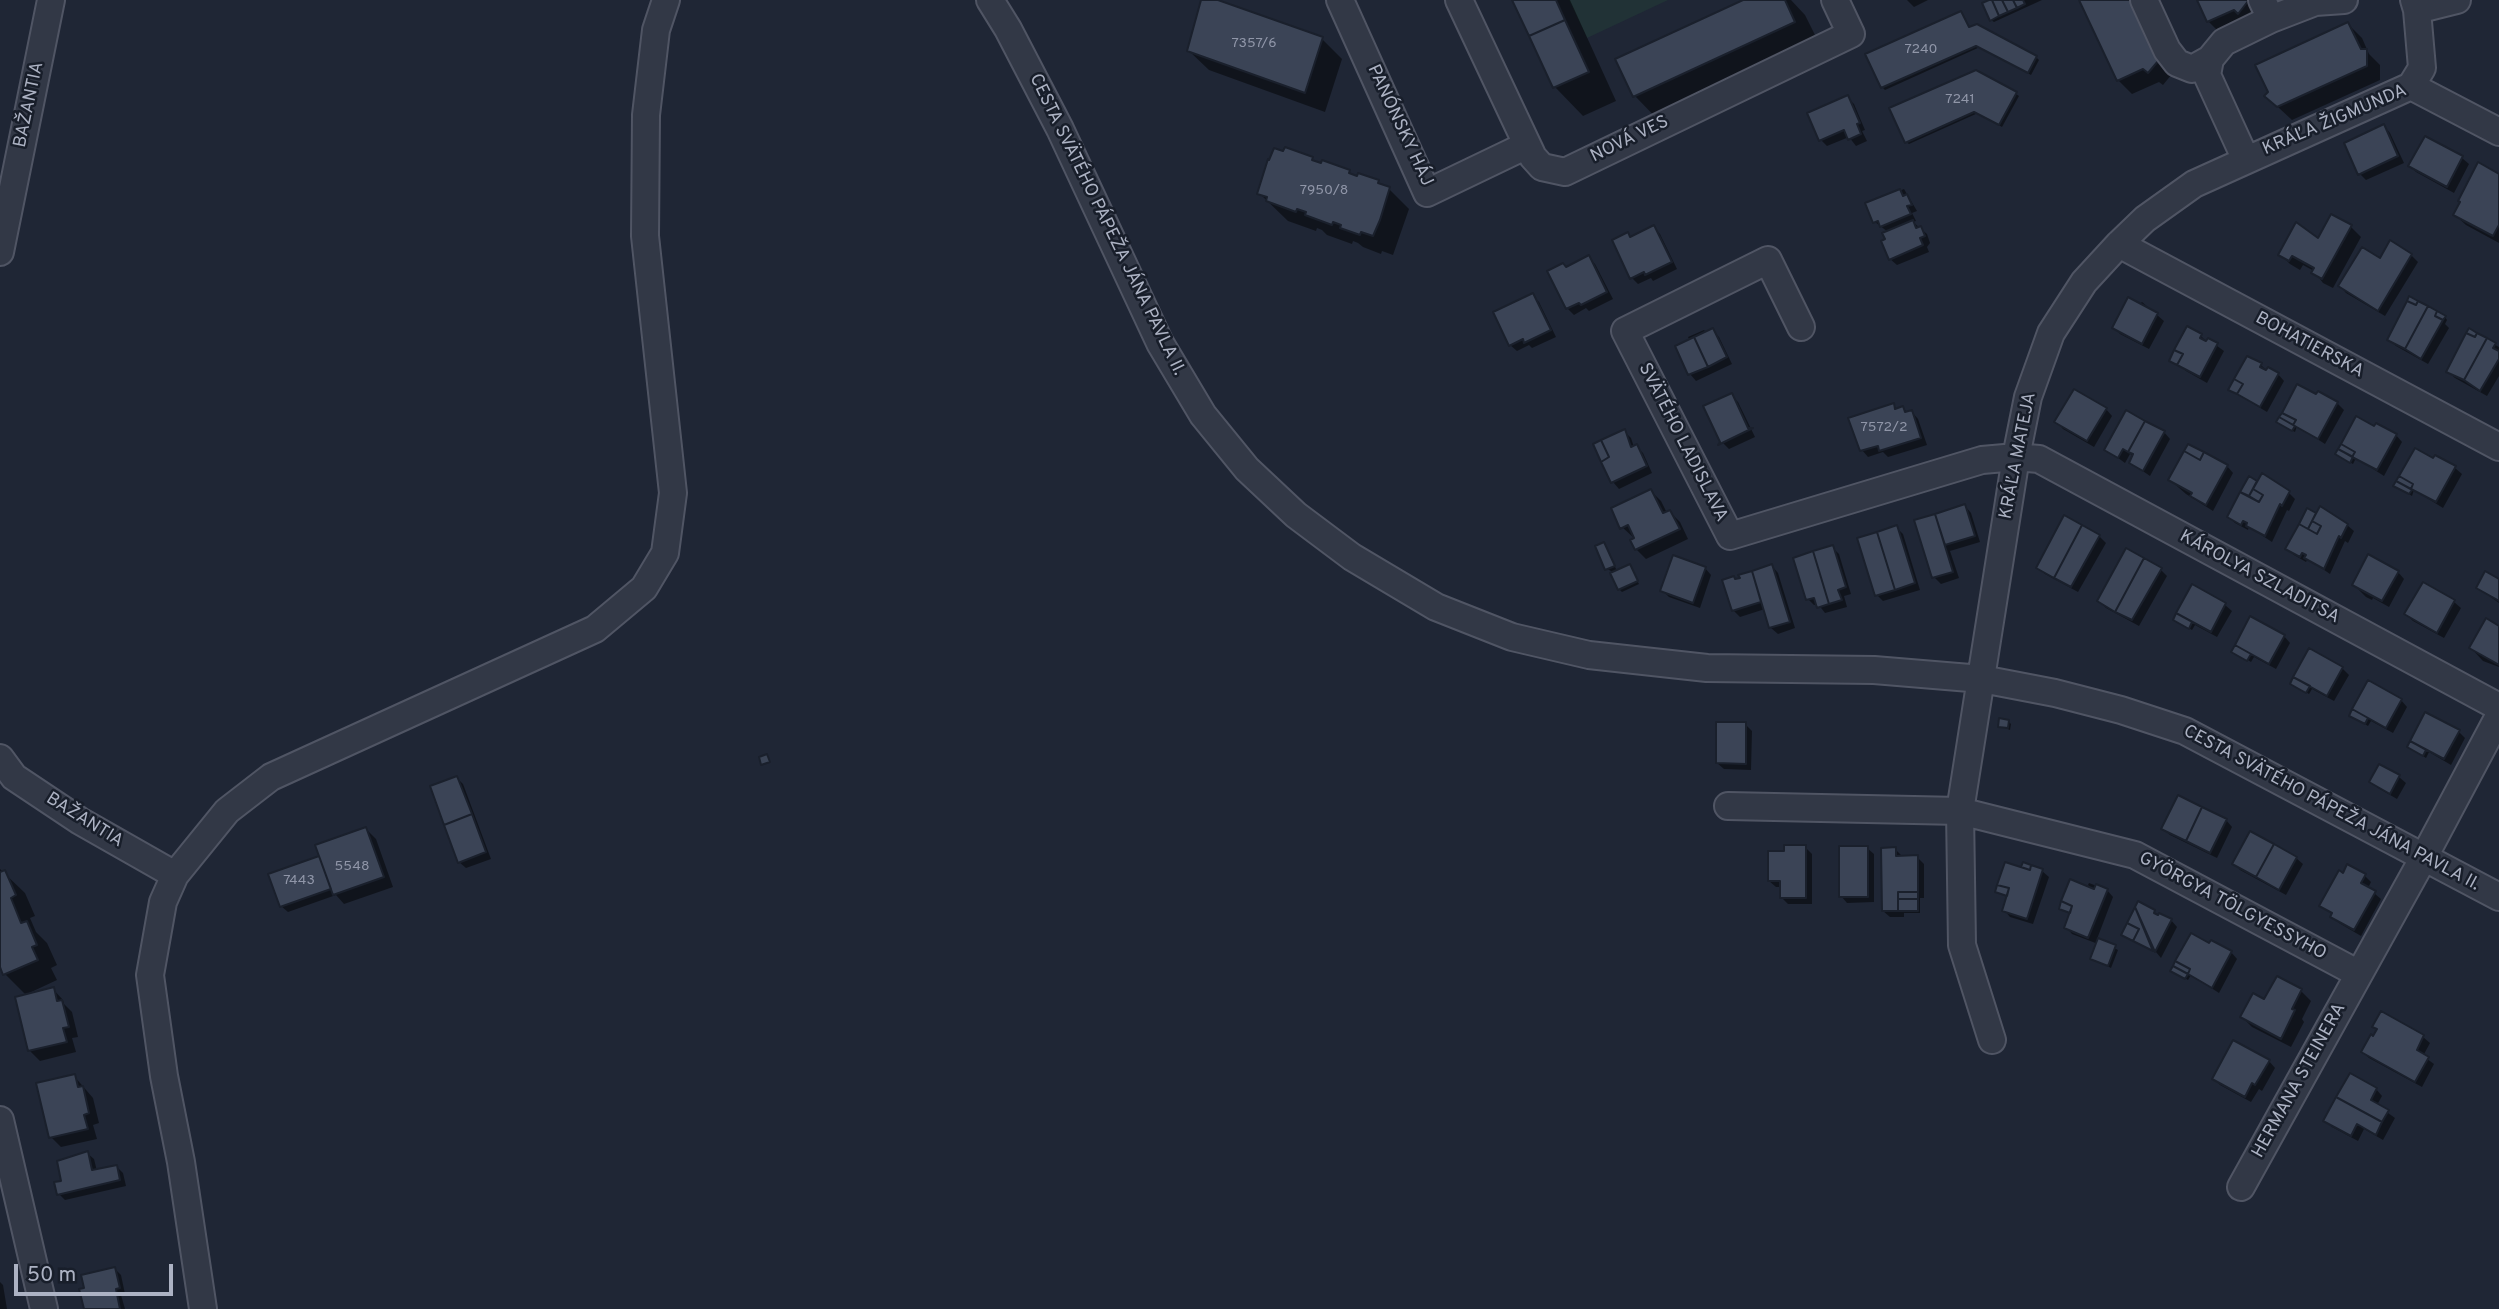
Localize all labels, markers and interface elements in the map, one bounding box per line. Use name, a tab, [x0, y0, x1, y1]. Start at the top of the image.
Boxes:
house number: 7357/6	[1231, 36, 1277, 52]
house number: 7240	[1904, 42, 1938, 58]
street label: BAŽANTIA	[10, 60, 50, 150]
street label: PANÓNSKY HÁJ	[1361, 62, 1437, 190]
street label: CESTA SVÄTÉHO PÁPEŽA JÁNA PAVLA II.	[1023, 71, 1189, 379]
street label: KRÁĽA ŽIGMUNDA	[2260, 81, 2410, 161]
house number: 7241	[1945, 92, 1975, 108]
street label: NOVÁ VES	[1587, 112, 1673, 168]
house number: 7950/8	[1300, 183, 1348, 199]
street label: BOHATIERSKA	[2251, 308, 2367, 384]
street label: SVÄTÉHO LADISLAVA	[1633, 360, 1731, 526]
street label: KRÁĽA MATEJA	[1996, 391, 2042, 521]
house number: 7572/2	[1861, 420, 1907, 436]
street label: KÁROLYA SZLADITSA	[2175, 527, 2343, 629]
street label: CESTA SVÄTÉHO PÁPEŽA JÁNA PAVLA II.	[2179, 721, 2483, 897]
street label: BAŽANTIA	[41, 789, 127, 853]
street label: GYÖRGYA TÖLGYESSYHO	[2135, 848, 2329, 966]
house number: 5548	[335, 859, 369, 875]
house number: 7443	[283, 873, 315, 889]
street label: HERMANA STEINERA	[2248, 1000, 2352, 1162]
scale bar	[18, 1250, 177, 1294]
text: 50 m	[27, 1262, 76, 1289]

